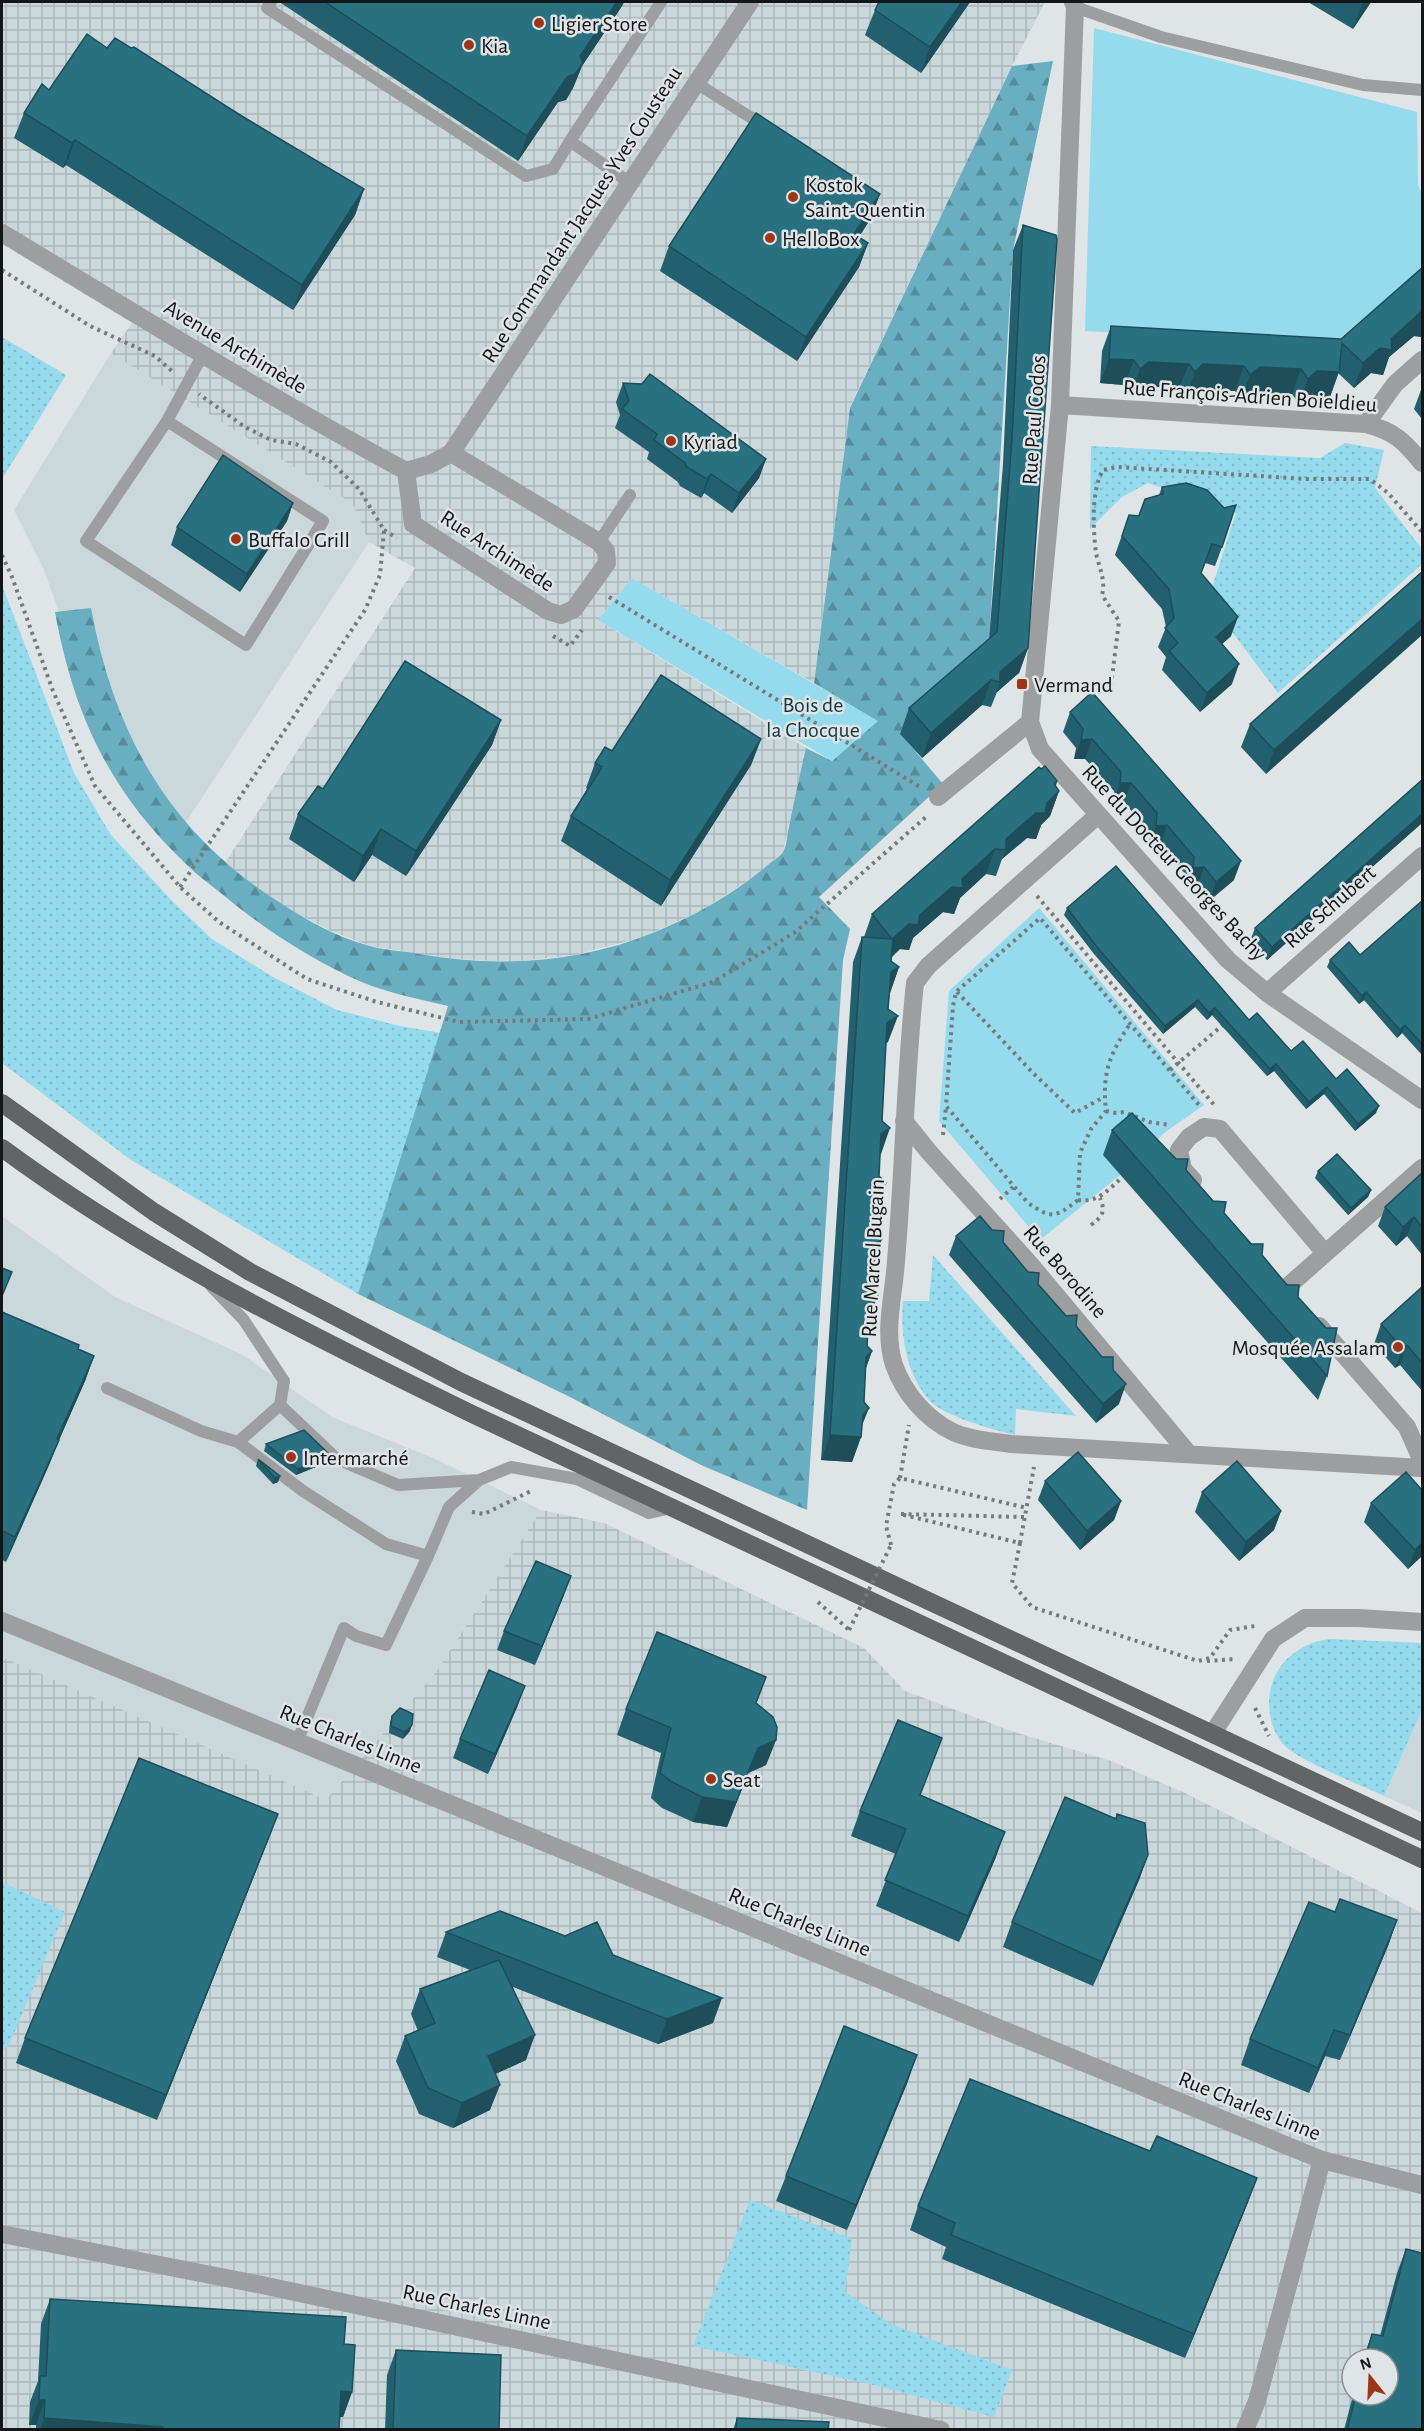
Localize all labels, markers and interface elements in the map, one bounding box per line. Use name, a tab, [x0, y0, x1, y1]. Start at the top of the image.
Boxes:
place label: Ligier Store	[551, 13, 647, 35]
marker: Ligier Store	[532, 16, 546, 30]
place label: Kia	[481, 35, 509, 57]
marker: Kia	[462, 38, 476, 52]
street label: Rue Commandant Jacques Yves Cousteau	[478, 62, 686, 367]
place label: Kostok Saint-Quentin	[805, 174, 926, 221]
marker: Kostok Saint-Quentin	[786, 190, 800, 204]
place label: HelloBox	[782, 228, 860, 250]
marker: HelloBox	[763, 231, 777, 245]
street label: Avenue Archimède	[160, 296, 311, 398]
street label: Rue Paul Codos	[1018, 354, 1050, 486]
street label: Rue François-Adrien Boieldieu	[1122, 376, 1378, 416]
place label: Kyriad	[683, 431, 738, 453]
marker: Kyriad	[664, 434, 678, 448]
street label: Rue Archimède	[437, 506, 558, 596]
place label: Buffalo Grill	[248, 529, 350, 551]
marker: Buffalo Grill	[229, 532, 243, 546]
place label: Vermand	[1034, 674, 1113, 696]
marker: Vermand	[1015, 677, 1029, 691]
park label: Bois de la Chocque	[766, 694, 860, 741]
street label: Rue du Docteur Georges Bachy	[1078, 760, 1271, 965]
street label: Rue Schubert	[1280, 861, 1380, 952]
street label: Rue Marcel Bugain	[858, 1178, 888, 1338]
street label: Rue Borodine	[1019, 1221, 1111, 1322]
place label: Mosquée Assalam	[1232, 1337, 1386, 1359]
marker: Mosquée Assalam	[1391, 1340, 1405, 1354]
place label: Intermarché	[303, 1447, 409, 1469]
marker: Intermarché	[284, 1450, 298, 1464]
street label: Rue Charles Linne	[276, 1700, 425, 1777]
place label: Seat	[723, 1769, 760, 1791]
marker: Seat	[704, 1772, 718, 1786]
street label: Rue Charles Linne	[725, 1883, 874, 1960]
street label: Rue Charles Linne	[1175, 2067, 1324, 2144]
street label: Rue Charles Linne	[401, 2281, 553, 2333]
north arrow	[1340, 2347, 1400, 2407]
text: N	[1358, 2354, 1373, 2373]

